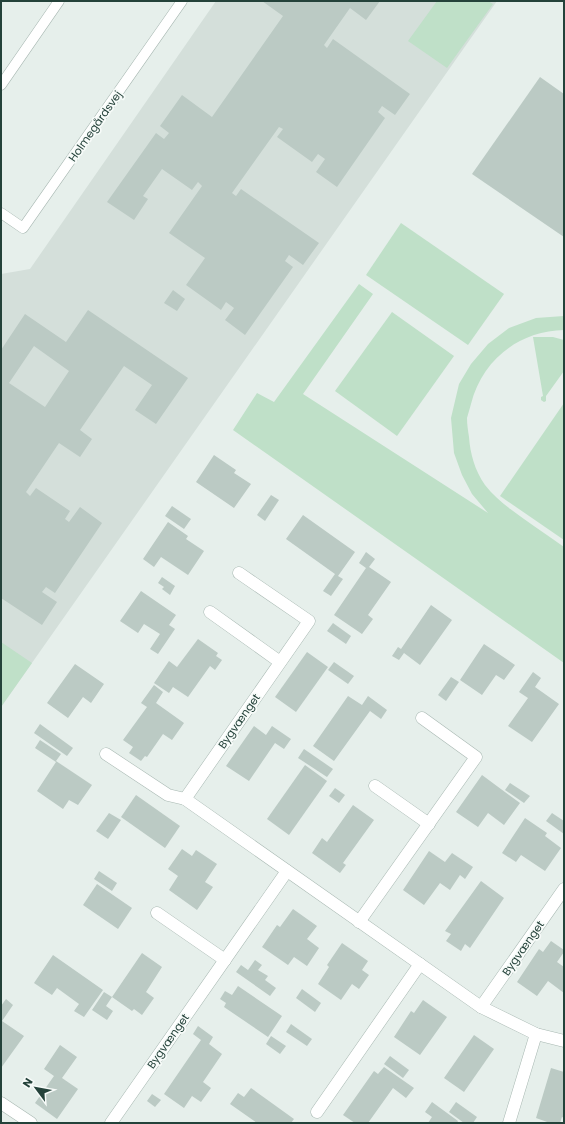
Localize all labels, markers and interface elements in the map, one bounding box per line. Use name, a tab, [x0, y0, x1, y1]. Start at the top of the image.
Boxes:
street label: Holmegårdsvej	[65, 87, 126, 165]
street label: Bygvænget	[214, 690, 264, 752]
street label: Bygvænget	[498, 917, 548, 979]
street label: Bygvænget	[143, 1010, 193, 1072]
north arrow	[16, 1068, 56, 1108]
text: N	[19, 1075, 36, 1090]

